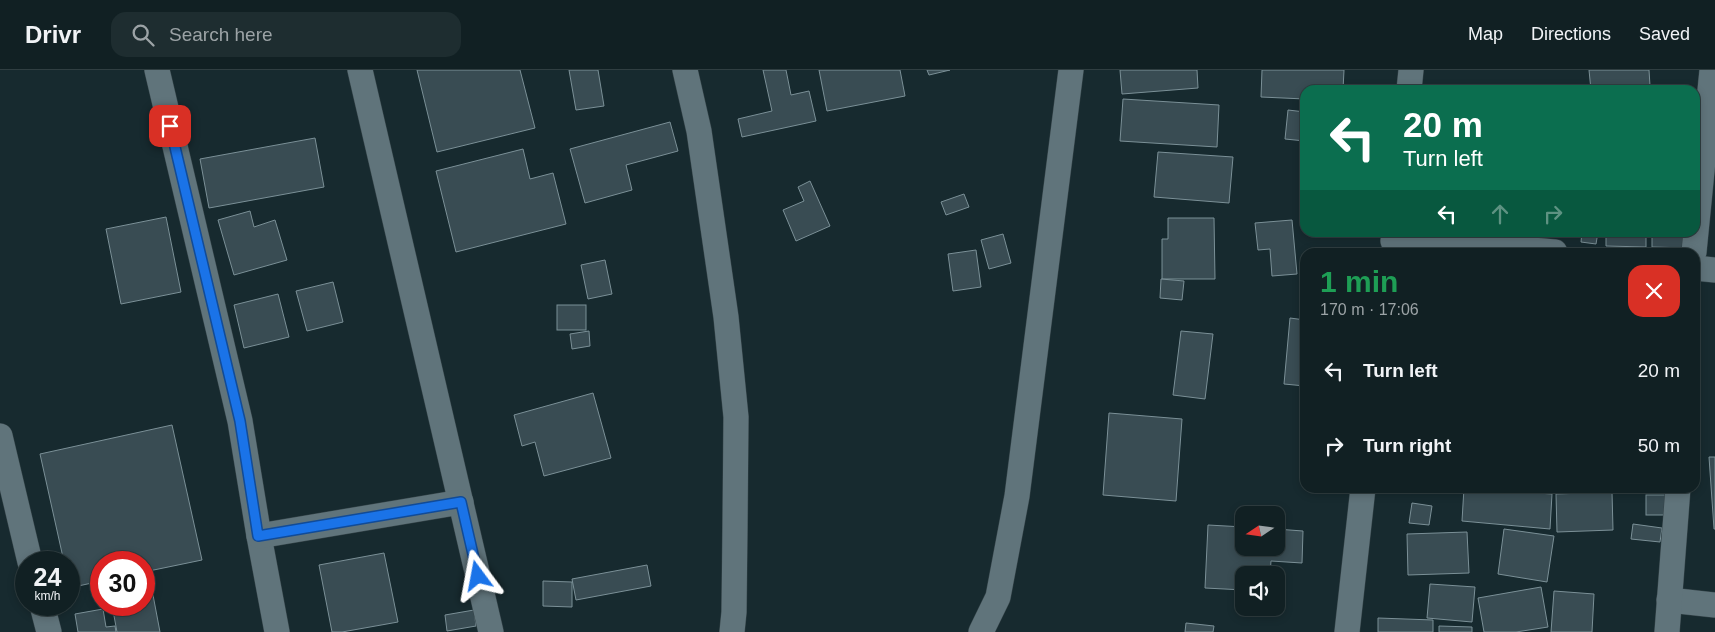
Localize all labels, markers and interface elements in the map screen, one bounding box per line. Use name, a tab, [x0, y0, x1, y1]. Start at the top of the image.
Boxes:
search box	[111, 12, 461, 57]
text: Drivr	[25, 21, 81, 48]
icon: search	[129, 21, 157, 49]
text: Search here	[169, 24, 273, 45]
text: Map	[1468, 24, 1503, 44]
text: Directions	[1531, 24, 1611, 44]
text: Saved	[1639, 24, 1690, 44]
pin	[149, 105, 191, 147]
icon: left	[1320, 105, 1385, 170]
text: 20 m	[1403, 105, 1483, 144]
icon: arrive	[156, 112, 184, 140]
text: Turn left	[1403, 146, 1483, 171]
icon: left	[1433, 200, 1461, 228]
icon: ahead	[1486, 200, 1514, 228]
icon: right	[1539, 200, 1567, 228]
text: 1 min	[1320, 265, 1398, 298]
button: close	[1628, 265, 1680, 317]
text: 170 m · 17:06	[1320, 301, 1419, 318]
icon: left	[1320, 357, 1348, 385]
text: Turn left	[1363, 360, 1438, 381]
text: 20 m	[1638, 360, 1680, 381]
icon: right	[1320, 432, 1348, 460]
text: Turn right	[1363, 435, 1451, 456]
text: 50 m	[1638, 435, 1680, 456]
north arrow	[1235, 506, 1285, 556]
map controls	[1235, 506, 1285, 616]
position arrow	[451, 549, 503, 601]
speed limit sign: 30	[90, 551, 155, 616]
text: 24	[34, 563, 61, 591]
button: sound	[1235, 566, 1285, 616]
text: km/h	[34, 589, 61, 603]

